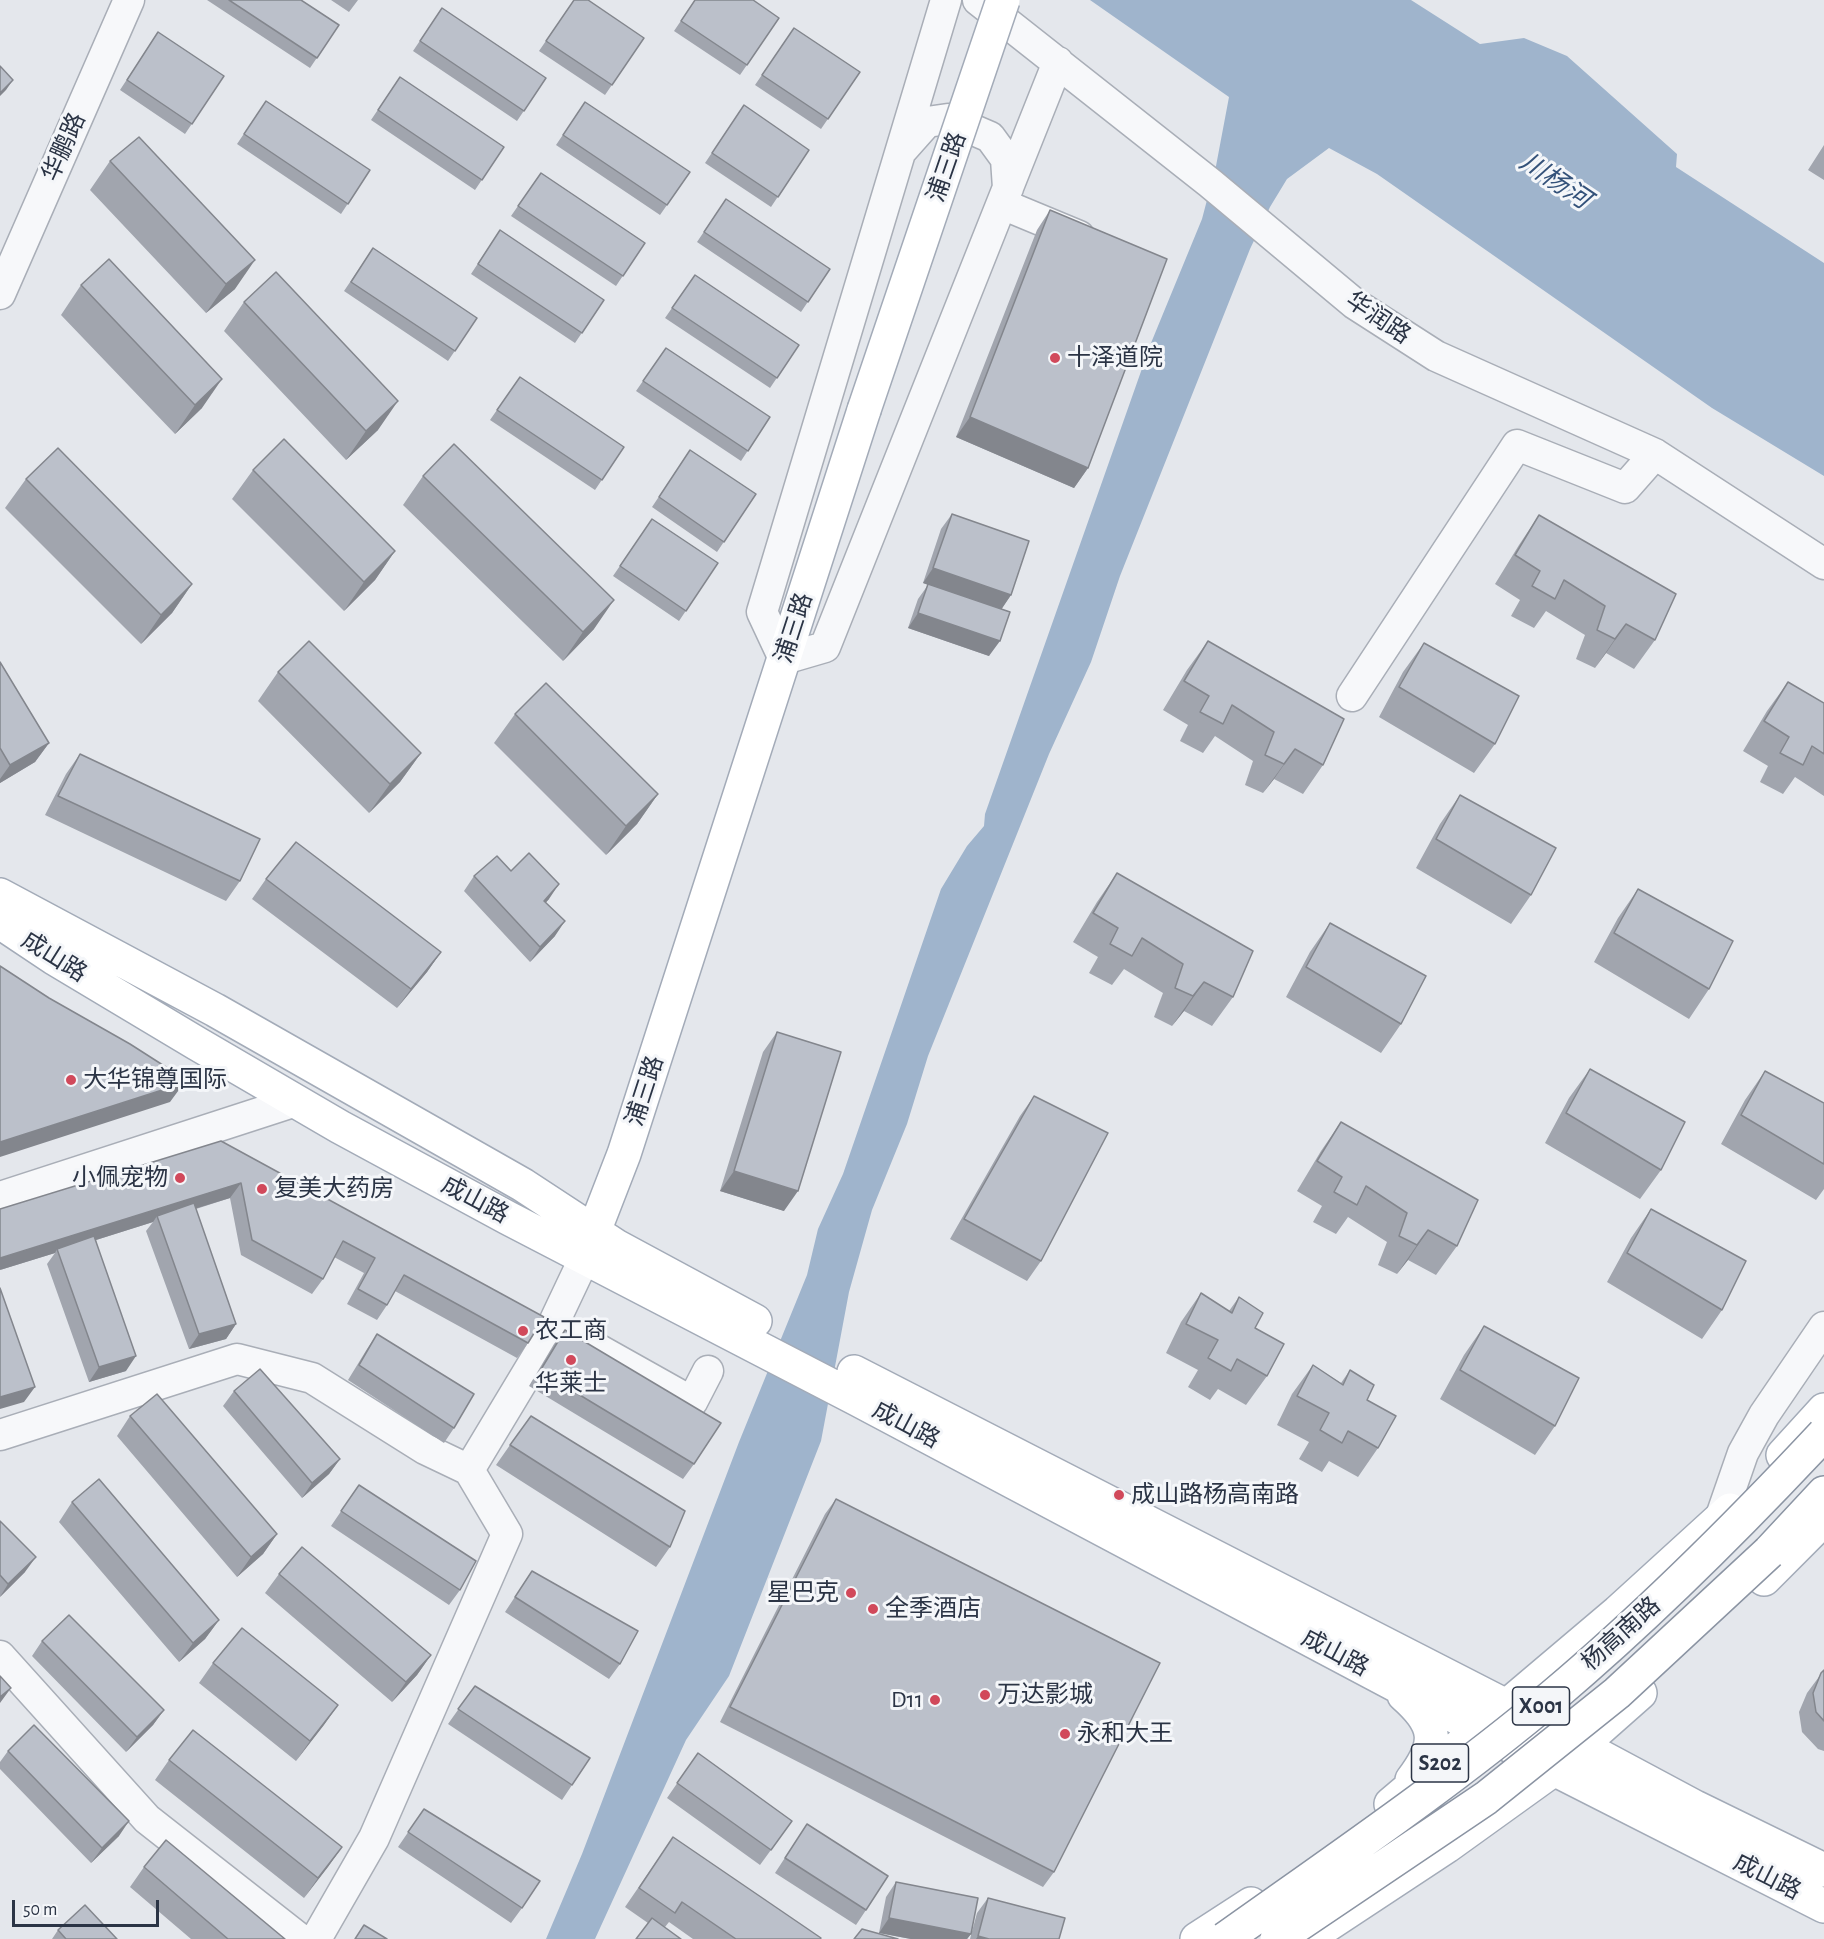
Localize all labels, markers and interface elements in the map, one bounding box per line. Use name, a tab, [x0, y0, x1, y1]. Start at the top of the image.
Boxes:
street label: 华鹏路	[36, 108, 92, 186]
street label: 浦三路	[922, 128, 972, 206]
water label: 川杨河	[1514, 146, 1596, 216]
street label: 华润路	[1340, 286, 1416, 350]
place label: 十泽道院	[1067, 344, 1163, 372]
marker: 十泽道院	[1048, 351, 1062, 365]
street label: 浦三路	[769, 589, 819, 667]
street label: 成山路	[16, 926, 92, 988]
street label: 浦三路	[620, 1052, 670, 1130]
place label: 大华锦尊国际	[83, 1066, 227, 1094]
marker: 大华锦尊国际	[64, 1073, 78, 1087]
place label: 小佩宠物	[72, 1164, 168, 1192]
street label: 成山路	[436, 1170, 514, 1230]
marker: 小佩宠物	[173, 1171, 187, 1185]
place label: 复美大药房	[274, 1175, 394, 1203]
marker: 复美大药房	[255, 1182, 269, 1196]
place label: 农工商	[535, 1317, 607, 1345]
marker: 农工商	[516, 1324, 530, 1338]
marker: 华莱士	[564, 1353, 578, 1367]
place label: 华莱士	[535, 1370, 607, 1398]
street label: 成山路	[867, 1395, 945, 1455]
place label: 成山路杨高南路	[1131, 1481, 1299, 1509]
marker: 成山路杨高南路	[1112, 1488, 1126, 1502]
place label: 星巴克	[767, 1579, 839, 1607]
marker: 星巴克	[844, 1586, 858, 1600]
street label: 杨高南路	[1576, 1591, 1666, 1677]
place label: 全季酒店	[885, 1595, 981, 1623]
marker: 全季酒店	[866, 1602, 880, 1616]
street label: 成山路	[1296, 1623, 1374, 1683]
place label: 万达影城	[997, 1681, 1093, 1709]
place label: D11	[891, 1686, 923, 1714]
road number: X001	[1512, 1687, 1570, 1725]
marker: 万达影城	[978, 1688, 992, 1702]
marker: D11	[928, 1693, 942, 1707]
place label: 永和大王	[1077, 1720, 1173, 1748]
marker: 永和大王	[1058, 1727, 1072, 1741]
road number: S202	[1412, 1744, 1468, 1782]
street label: 成山路	[1728, 1848, 1806, 1906]
scale bar	[15, 1888, 162, 1926]
text: 50 m	[23, 1901, 57, 1919]

